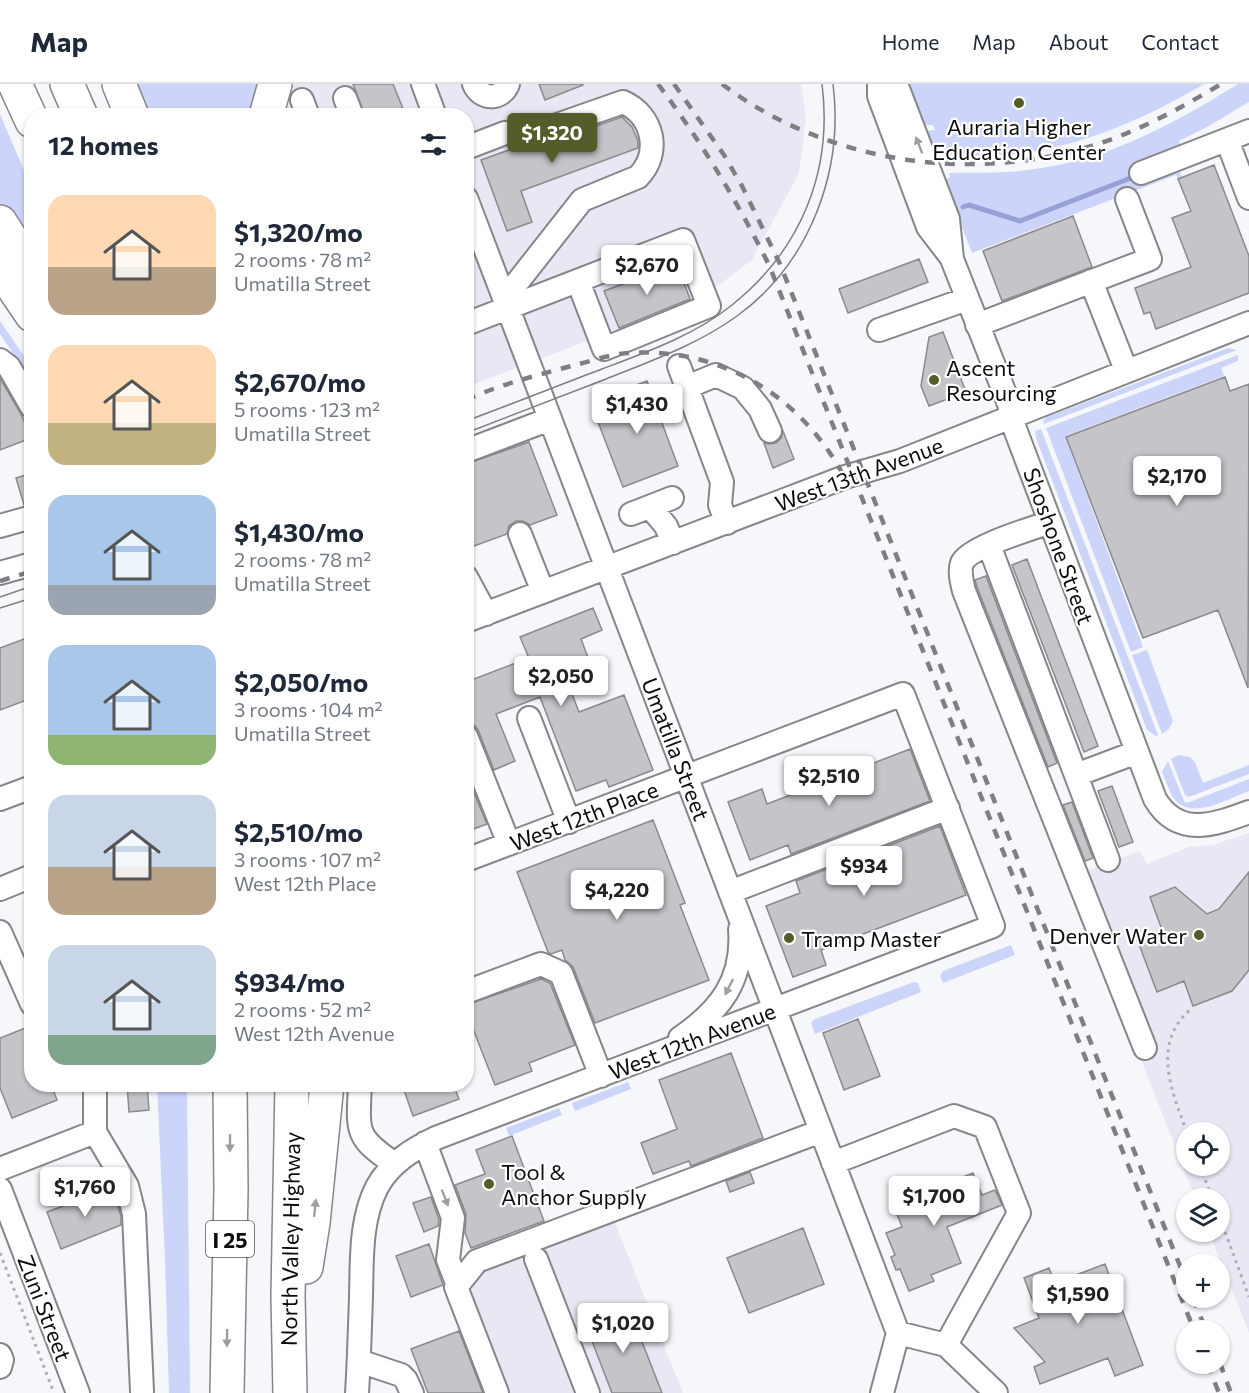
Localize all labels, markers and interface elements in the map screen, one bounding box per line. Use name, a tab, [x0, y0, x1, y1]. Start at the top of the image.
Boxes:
text: Map	[30, 24, 88, 58]
text: Home	[882, 29, 939, 54]
text: Map	[972, 29, 1016, 54]
text: About	[1049, 29, 1108, 54]
text: Contact	[1141, 29, 1219, 54]
marker: Auraria Higher Education Center	[1012, 96, 1026, 110]
pin: $1,320	[503, 113, 601, 164]
place label: Auraria Higher Education Center	[932, 113, 1106, 165]
text: $1,320	[521, 120, 583, 144]
icon: filters	[417, 128, 450, 161]
text: 12 homes	[48, 129, 159, 160]
one-way arrow	[914, 136, 923, 154]
text: $1,320/mo	[234, 216, 363, 247]
icon: home	[96, 219, 168, 291]
pin: $2,670	[598, 245, 696, 296]
text: 2 rooms · 78 m²	[234, 247, 371, 271]
text: $2,670	[615, 252, 679, 276]
text: Umatilla Street	[234, 271, 371, 295]
place label: Ascent Resourcing	[946, 354, 1057, 406]
text: $2,670/mo	[234, 366, 366, 397]
icon: home	[96, 369, 168, 441]
marker: Ascent Resourcing	[927, 373, 941, 387]
pin: $1,430	[588, 384, 686, 435]
text: $1,430	[606, 391, 668, 415]
text: 5 rooms · 123 m²	[234, 397, 380, 421]
text: Umatilla Street	[234, 421, 371, 445]
street label: West 13th Avenue	[771, 431, 947, 517]
pin: $2,170	[1128, 456, 1226, 507]
text: $2,170	[1147, 463, 1207, 487]
street label: Shoshone Street	[1018, 464, 1100, 628]
text: $1,430/mo	[234, 516, 364, 547]
icon: home	[96, 519, 168, 591]
text: 2 rooms · 78 m²	[234, 547, 371, 571]
text: Umatilla Street	[234, 571, 371, 595]
pin: $2,050	[512, 656, 610, 707]
text: $2,050	[528, 663, 594, 687]
text: $2,050/mo	[234, 666, 368, 697]
icon: home	[96, 669, 168, 741]
street label: Umatilla Street	[636, 674, 716, 824]
text: 3 rooms · 104 m²	[234, 697, 383, 721]
text: Umatilla Street	[234, 721, 371, 745]
pin: $2,510	[780, 756, 878, 807]
text: $2,510	[798, 763, 860, 787]
street label: West 12th Place	[506, 775, 662, 857]
text: $2,510/mo	[234, 816, 363, 847]
icon: home	[96, 819, 168, 891]
pin: $934	[828, 846, 900, 897]
text: 3 rooms · 107 m²	[234, 847, 381, 871]
text: $934	[840, 853, 888, 877]
pin: $4,220	[568, 870, 666, 921]
text: West 12th Place	[234, 871, 376, 895]
text: $4,220	[585, 877, 649, 901]
place label: Denver Water	[1049, 922, 1187, 949]
place label: Tramp Master	[801, 925, 942, 952]
marker: Denver Water	[1192, 928, 1206, 942]
marker: Tramp Master	[782, 931, 796, 945]
text: $934/mo	[234, 966, 345, 997]
icon: home	[96, 969, 168, 1041]
one-way arrow	[724, 979, 734, 996]
text: 2 rooms · 52 m²	[234, 997, 371, 1021]
street label: West 12th Avenue	[605, 997, 779, 1085]
text: West 12th Avenue	[234, 1021, 394, 1045]
map controls	[1176, 1122, 1230, 1374]
button: locate	[1176, 1122, 1230, 1176]
street label: North Valley Highway	[275, 1132, 305, 1346]
one-way arrow	[226, 1133, 235, 1152]
place label: Tool & Anchor Supply	[501, 1158, 647, 1210]
pin: $1,760	[36, 1167, 134, 1218]
text: $1,760	[54, 1174, 116, 1198]
pin: $1,700	[885, 1176, 983, 1227]
marker: Tool & Anchor Supply	[482, 1177, 496, 1191]
text: $1,700	[903, 1183, 965, 1207]
button: layers	[1176, 1188, 1230, 1242]
one-way arrow	[441, 1189, 451, 1207]
one-way arrow	[310, 1198, 320, 1217]
road number: I 25	[206, 1221, 254, 1257]
street label: Zuni Street	[12, 1251, 78, 1365]
button: +	[1176, 1254, 1230, 1308]
pin: $1,590	[1029, 1274, 1127, 1325]
text: $1,590	[1047, 1281, 1109, 1305]
pin: $1,020	[574, 1303, 672, 1354]
text: $1,020	[592, 1310, 654, 1334]
button: −	[1176, 1320, 1230, 1374]
one-way arrow	[223, 1328, 232, 1347]

